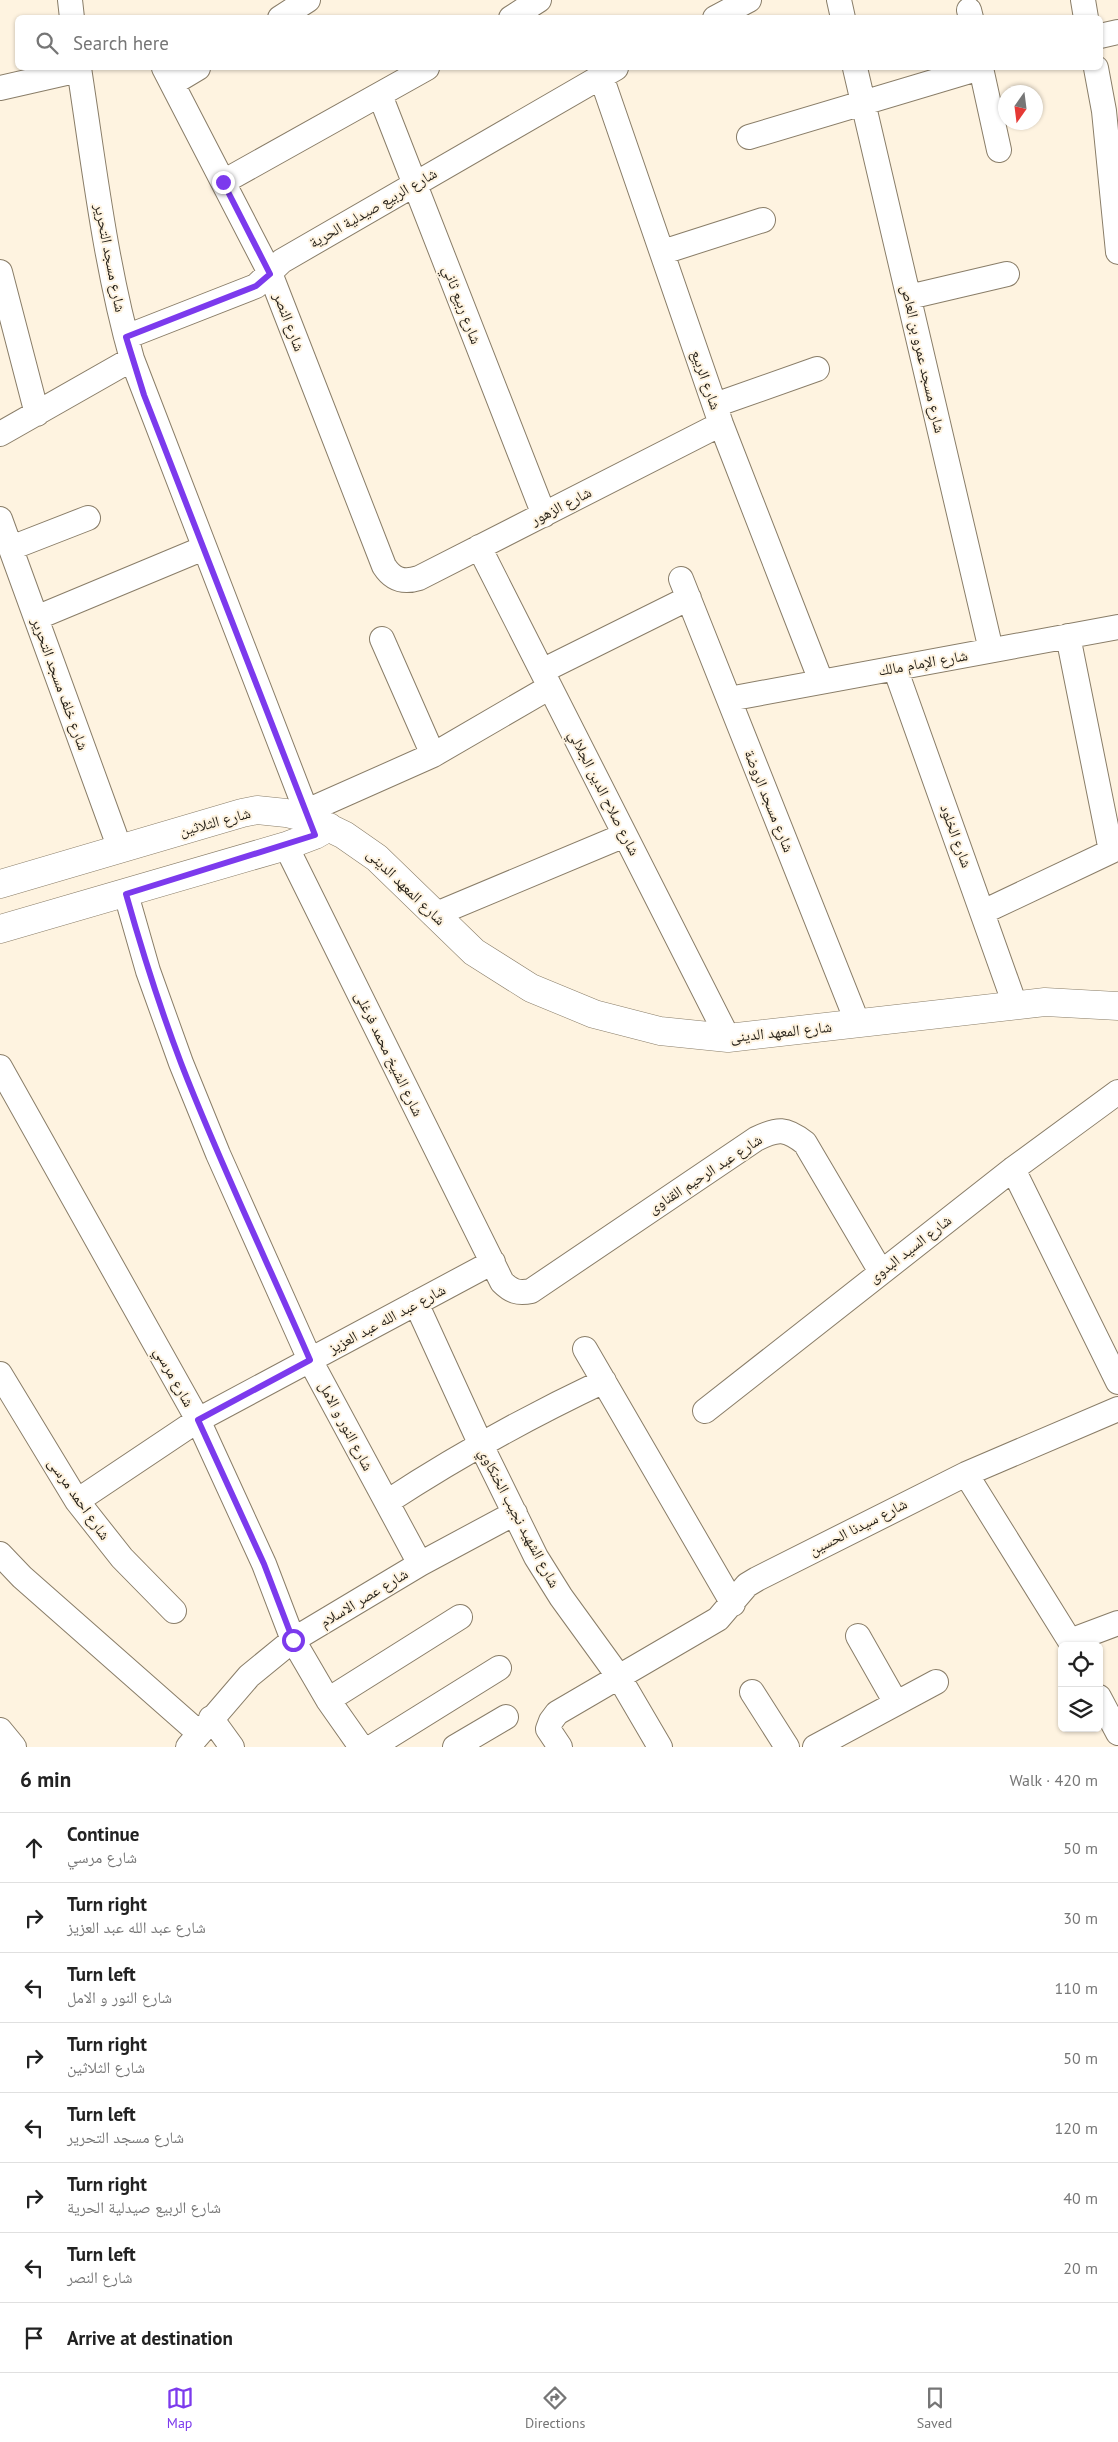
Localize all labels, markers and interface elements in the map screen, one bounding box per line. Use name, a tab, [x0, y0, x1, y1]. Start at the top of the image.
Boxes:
search box	[15, 15, 1103, 70]
icon: search	[33, 29, 61, 57]
text: Search here	[73, 31, 169, 55]
north arrow	[998, 85, 1043, 130]
street label: شارع الربيع صيدلية الحرية	[305, 163, 441, 253]
route end	[212, 171, 235, 194]
street label: شارع مسجد التحرير	[90, 201, 130, 314]
street label: شارع ربيع ثاني	[436, 263, 486, 348]
street label: شارع مسجد عمرو بن العاص	[896, 283, 950, 435]
street label: شارع النصر	[268, 289, 309, 354]
street label: شارع الربيع	[686, 347, 726, 413]
street label: شارع الزهور	[526, 482, 595, 530]
street label: شارع خلف مسجد التحرير	[26, 614, 93, 753]
street label: شارع الإمام مالك	[877, 645, 970, 681]
street label: شارع صلاح الدين الجلالي	[562, 727, 644, 860]
street label: شارع مسجد الروضة	[739, 747, 799, 855]
street label: شارع الخلود	[935, 801, 977, 871]
street label: شارع الثلاثين	[177, 803, 253, 841]
street label: شارع المعهد الدينى	[362, 844, 450, 930]
street label: شارع الشيخ محمد فرغلى	[350, 988, 428, 1120]
street label: شارع المعهد الدينى	[729, 1017, 833, 1047]
street label: شارع عبد الرحيم القناوى	[644, 1130, 766, 1218]
street label: شارع السيد البدوى	[864, 1210, 956, 1288]
street label: شارع عبد الله عبد العزيز	[324, 1280, 449, 1359]
street label: شارع مرسي	[148, 1343, 199, 1412]
street label: شارع النور و الامل	[314, 1378, 378, 1474]
street label: شارع الشهيد نجيب الخنكاوي	[472, 1445, 564, 1592]
street label: شارع احمد مرسى	[43, 1454, 115, 1544]
street label: شارع سيدنا الحسين	[805, 1494, 911, 1560]
street label: شارع عصر الاسلام	[316, 1564, 412, 1632]
route start	[282, 1629, 305, 1652]
map controls	[1058, 1642, 1103, 1732]
button: locate	[1058, 1642, 1103, 1687]
button: layers	[1058, 1687, 1103, 1732]
text: 6 min	[20, 1766, 71, 1793]
text: Walk · 420 m	[1009, 1770, 1098, 1790]
text: Continue	[67, 1822, 139, 1846]
icon: ahead	[20, 1834, 48, 1862]
text: 50 m	[1063, 1838, 1098, 1858]
text: شارع مرسي	[67, 1847, 137, 1867]
text: Turn right	[67, 1892, 147, 1916]
icon: right	[20, 1904, 48, 1932]
text: 30 m	[1063, 1908, 1098, 1928]
text: شارع عبد الله عبد العزيز	[67, 1917, 206, 1937]
text: Turn left	[67, 1962, 136, 1986]
icon: left	[20, 1974, 48, 2002]
text: 110 m	[1055, 1978, 1098, 1998]
text: شارع النور و الامل	[67, 1987, 172, 2007]
text: Turn right	[67, 2032, 147, 2056]
icon: right	[20, 2044, 48, 2072]
text: 50 m	[1063, 2048, 1098, 2068]
text: شارع الثلاثين	[67, 2057, 145, 2077]
text: Turn left	[67, 2102, 136, 2126]
icon: left	[20, 2114, 48, 2142]
text: 120 m	[1055, 2118, 1098, 2138]
text: شارع مسجد التحرير	[67, 2127, 184, 2147]
text: Turn right	[67, 2172, 147, 2196]
icon: right	[20, 2184, 48, 2212]
text: 40 m	[1063, 2188, 1098, 2208]
text: شارع الربيع صيدلية الحرية	[67, 2197, 221, 2217]
text: Turn left	[67, 2242, 136, 2266]
icon: left	[20, 2254, 48, 2282]
text: 20 m	[1063, 2258, 1098, 2278]
text: شارع النصر	[67, 2267, 132, 2287]
icon: arrive	[20, 2324, 48, 2352]
text: Arrive at destination	[67, 2326, 233, 2350]
tab: Map	[166, 2384, 194, 2432]
tab: Directions	[525, 2384, 585, 2432]
tab: Saved	[917, 2384, 952, 2432]

